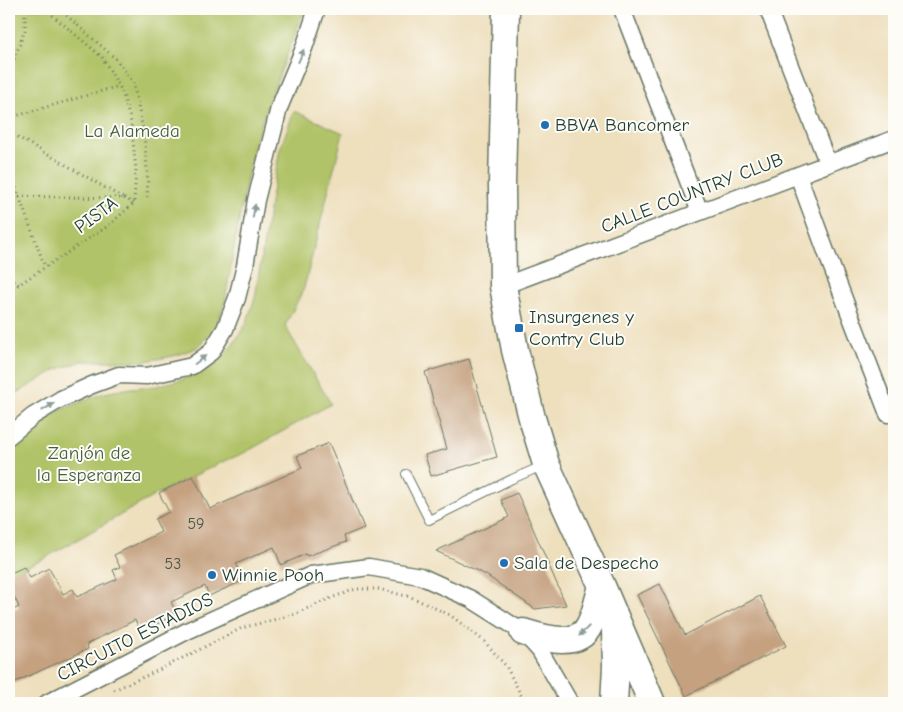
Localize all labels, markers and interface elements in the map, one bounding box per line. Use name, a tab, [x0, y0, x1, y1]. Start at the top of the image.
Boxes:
one-way arrow	[297, 48, 305, 63]
place label: BBVA Bancomer	[555, 114, 689, 136]
marker: BBVA Bancomer	[539, 119, 551, 131]
park label: La Alameda	[84, 120, 180, 142]
street label: CALLE COUNTRY CLUB	[598, 148, 786, 238]
street label: PISTA	[70, 192, 122, 238]
one-way arrow	[251, 202, 259, 218]
place label: Insurgenes y Contry Club	[529, 306, 634, 350]
marker: Insurgenes y Contry Club	[513, 322, 525, 334]
one-way arrow	[193, 355, 207, 365]
one-way arrow	[42, 403, 55, 412]
park label: Zanjón de la Esperanza	[37, 442, 141, 486]
house number: 59	[187, 515, 205, 533]
place label: Sala de Despecho	[514, 552, 659, 574]
house number: 53	[165, 555, 181, 573]
marker: Sala de Despecho	[498, 557, 510, 569]
place label: Winnie Pooh	[222, 564, 324, 586]
marker: Winnie Pooh	[206, 569, 218, 581]
street label: CIRCUITO ESTADIOS	[53, 588, 217, 686]
one-way arrow	[578, 625, 590, 637]

